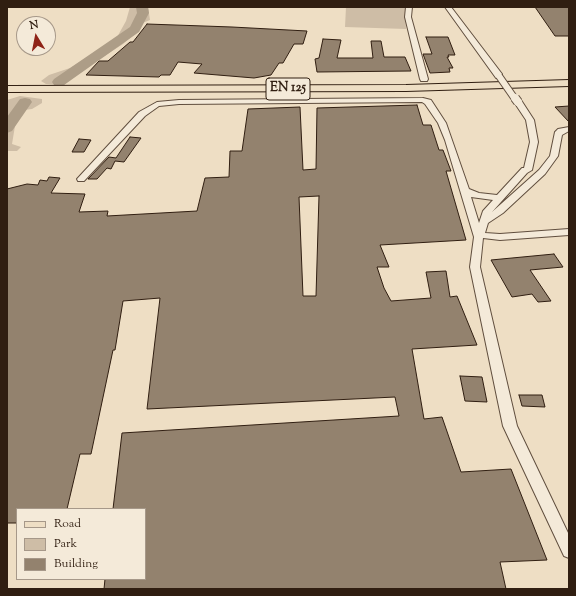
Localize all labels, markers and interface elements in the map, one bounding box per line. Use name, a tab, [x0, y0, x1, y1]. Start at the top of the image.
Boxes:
north arrow	[16, 16, 56, 56]
text: N	[28, 17, 40, 34]
road number: EN 125	[266, 78, 310, 100]
legend	[16, 508, 146, 580]
text: Road	[54, 515, 81, 533]
text: Park	[54, 535, 77, 553]
text: Building	[54, 555, 98, 573]

